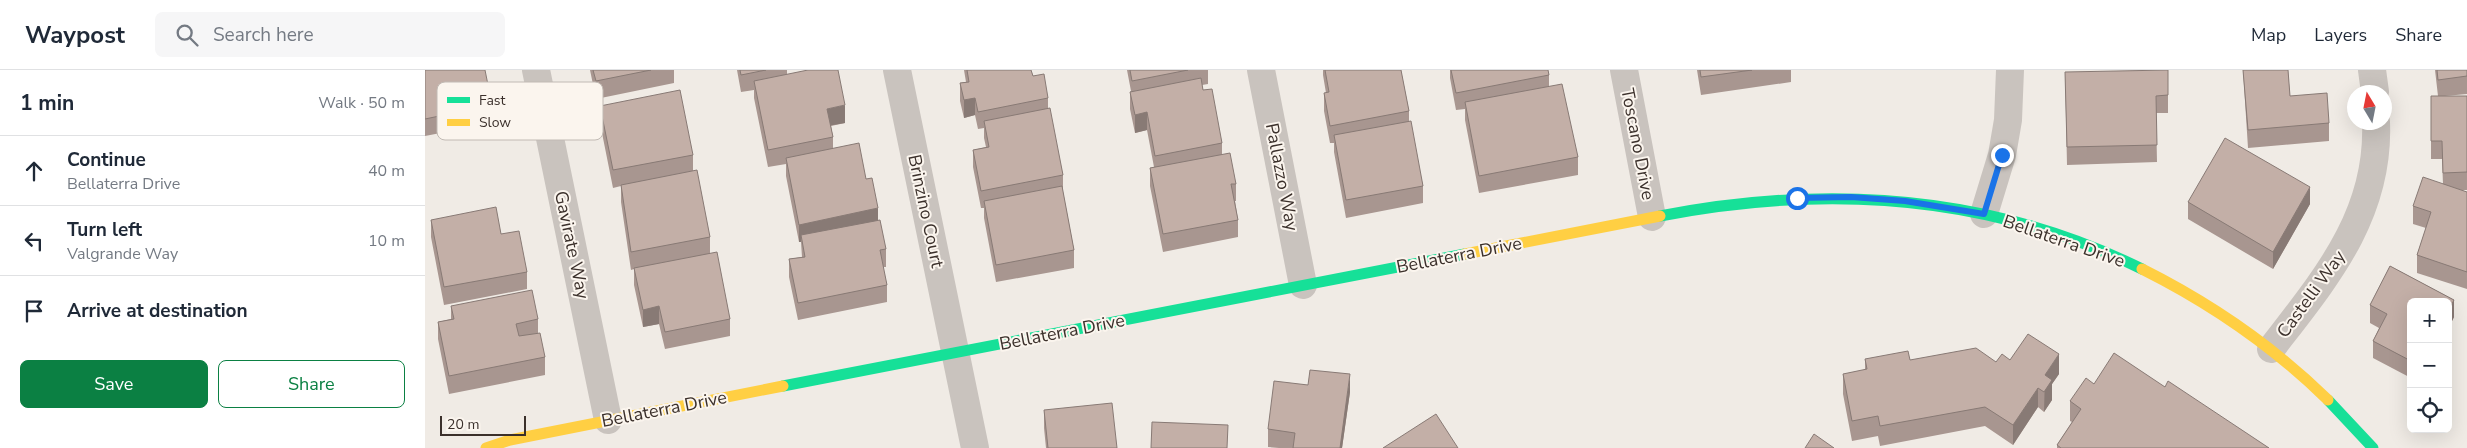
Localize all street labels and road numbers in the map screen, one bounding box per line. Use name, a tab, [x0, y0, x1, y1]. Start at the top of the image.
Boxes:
street label: Toscano Drive	[1615, 86, 1661, 202]
street label: Pallazzo Way	[1260, 121, 1304, 234]
street label: Brinzino Court	[902, 152, 950, 271]
street label: Gavirate Way	[549, 189, 595, 302]
street label: Bellaterra Drive	[2000, 209, 2128, 273]
street label: Bellaterra Drive	[1394, 231, 1524, 279]
street label: Castelli Way	[2271, 245, 2351, 343]
street label: Bellaterra Drive	[997, 308, 1127, 356]
street label: Bellaterra Drive	[599, 385, 729, 433]

